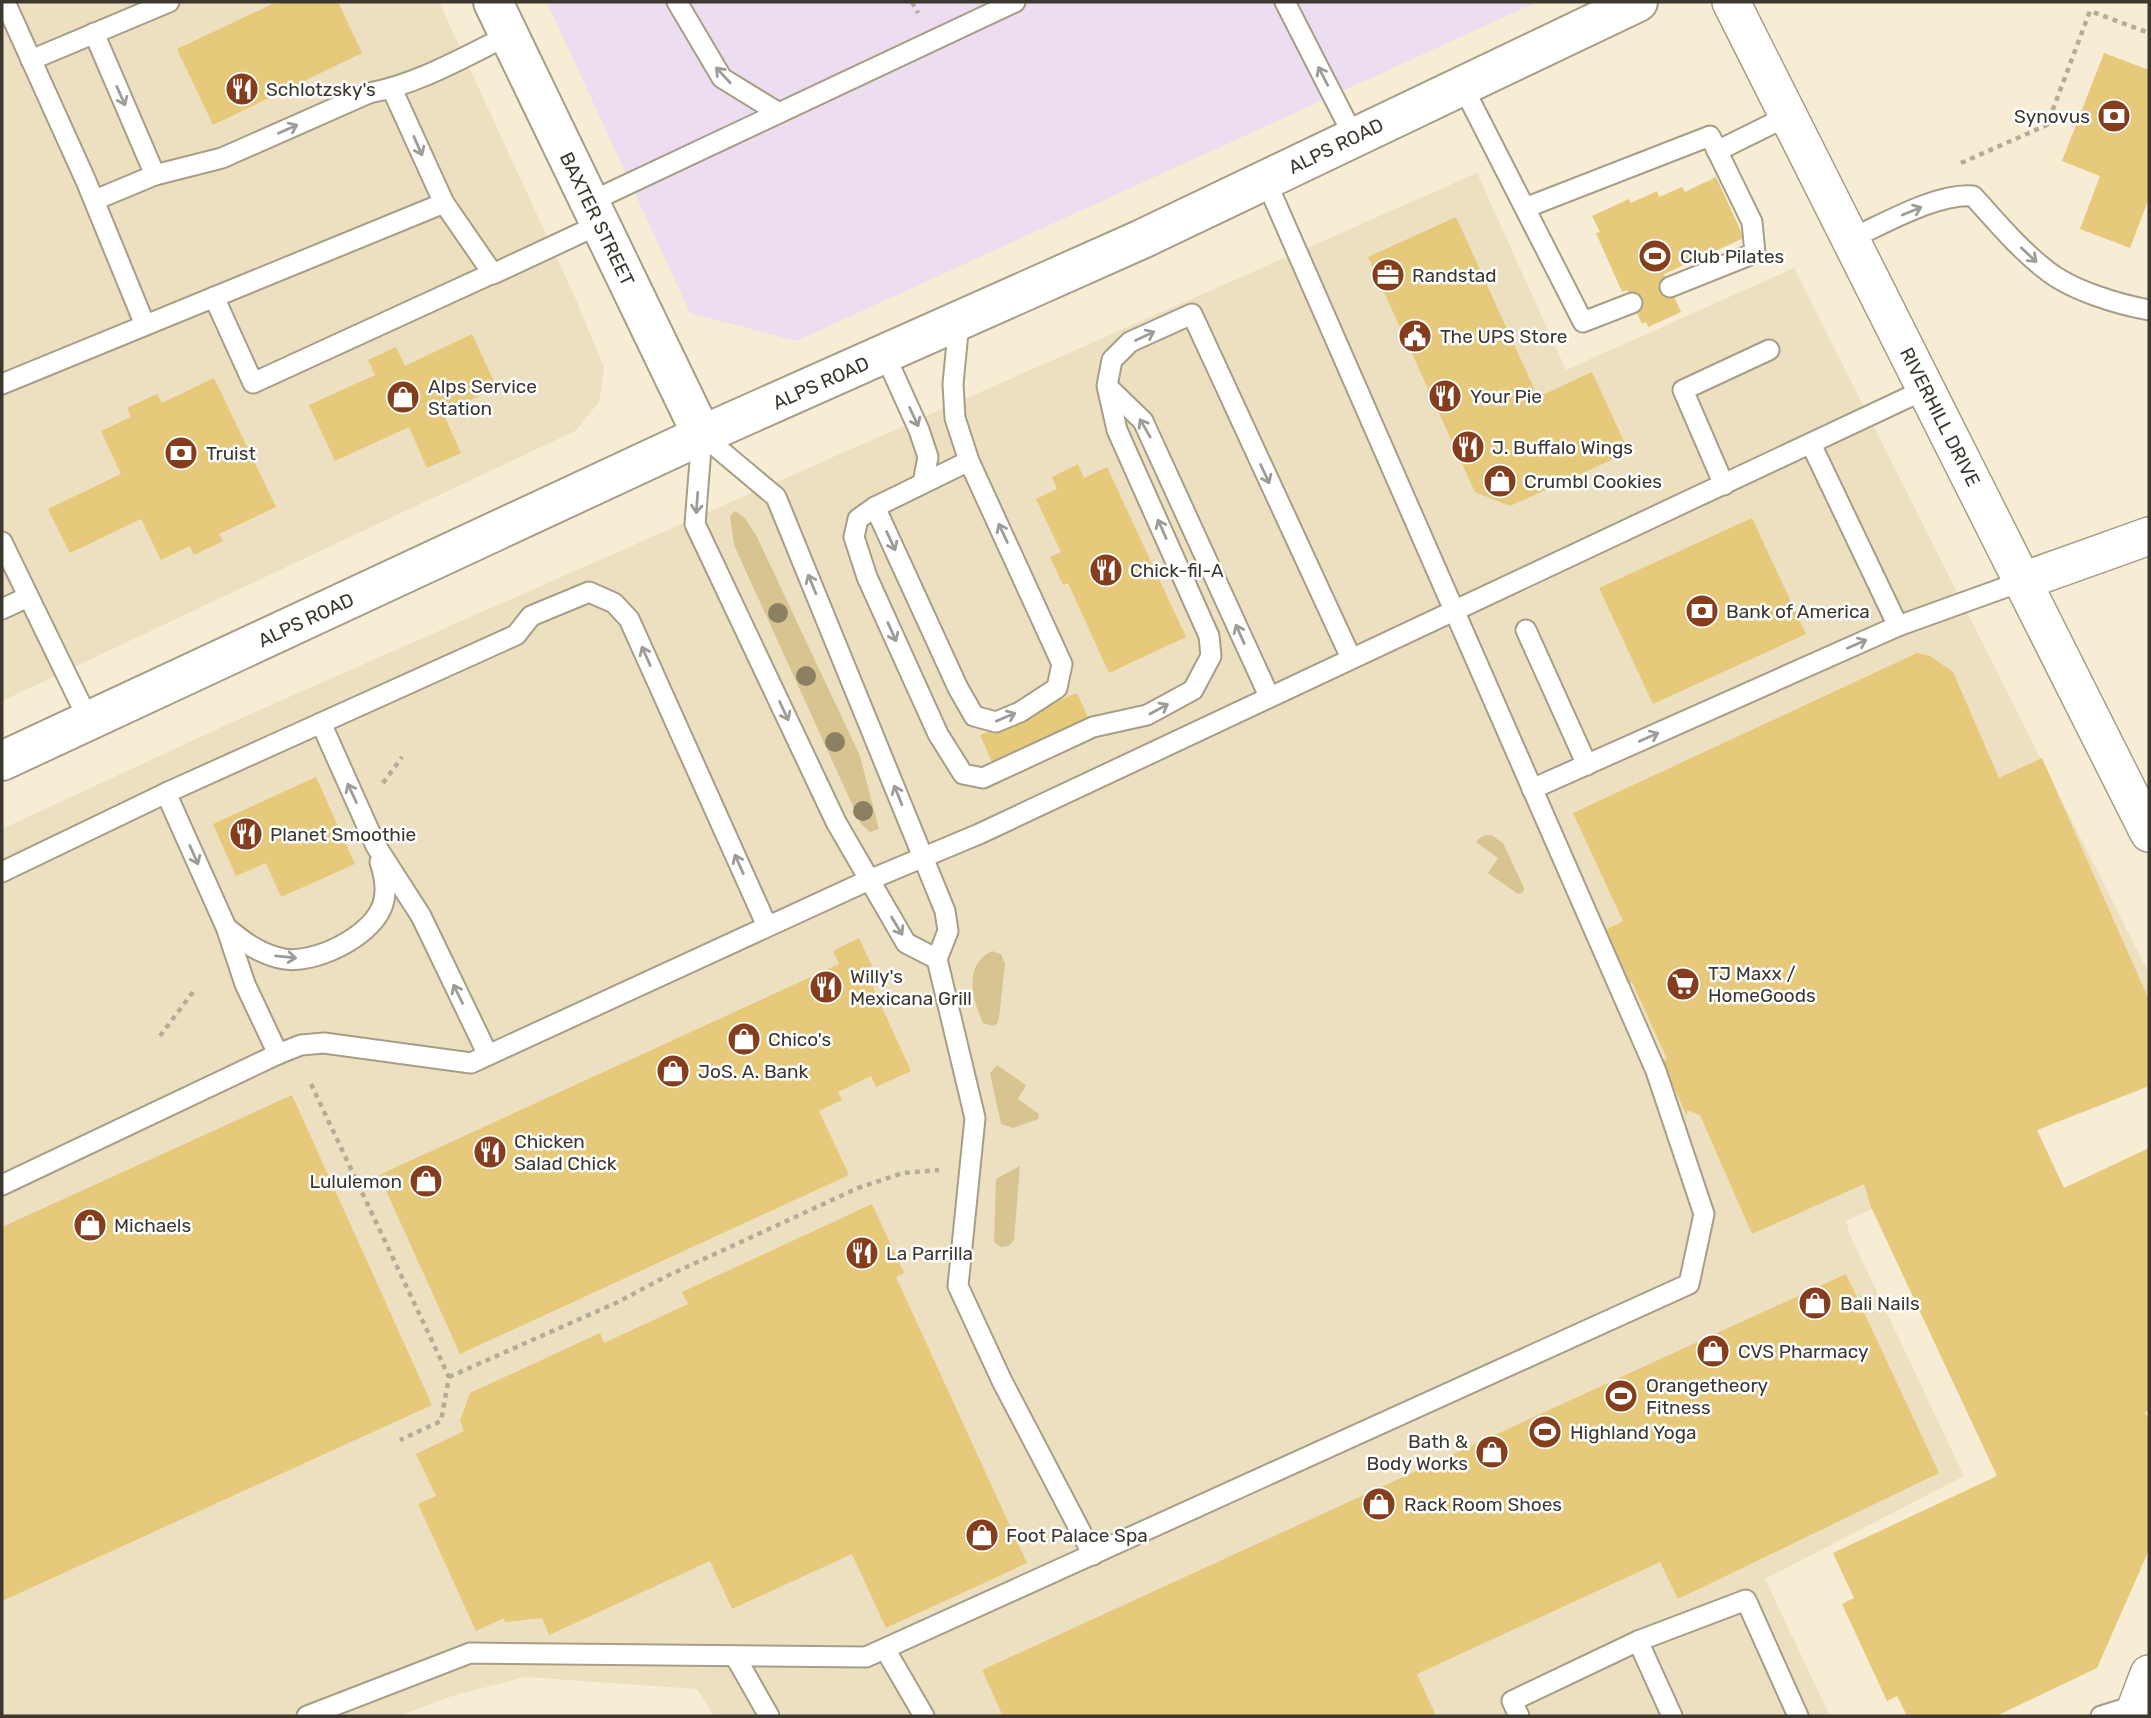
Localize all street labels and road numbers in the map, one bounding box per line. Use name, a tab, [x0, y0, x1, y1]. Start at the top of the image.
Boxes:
street label: ALPS ROAD	[1285, 113, 1387, 179]
street label: BAXTER STREET	[555, 148, 639, 290]
street label: RIVERHILL DRIVE	[1895, 344, 1985, 490]
street label: ALPS ROAD	[769, 352, 873, 414]
street label: ALPS ROAD	[254, 588, 358, 652]

